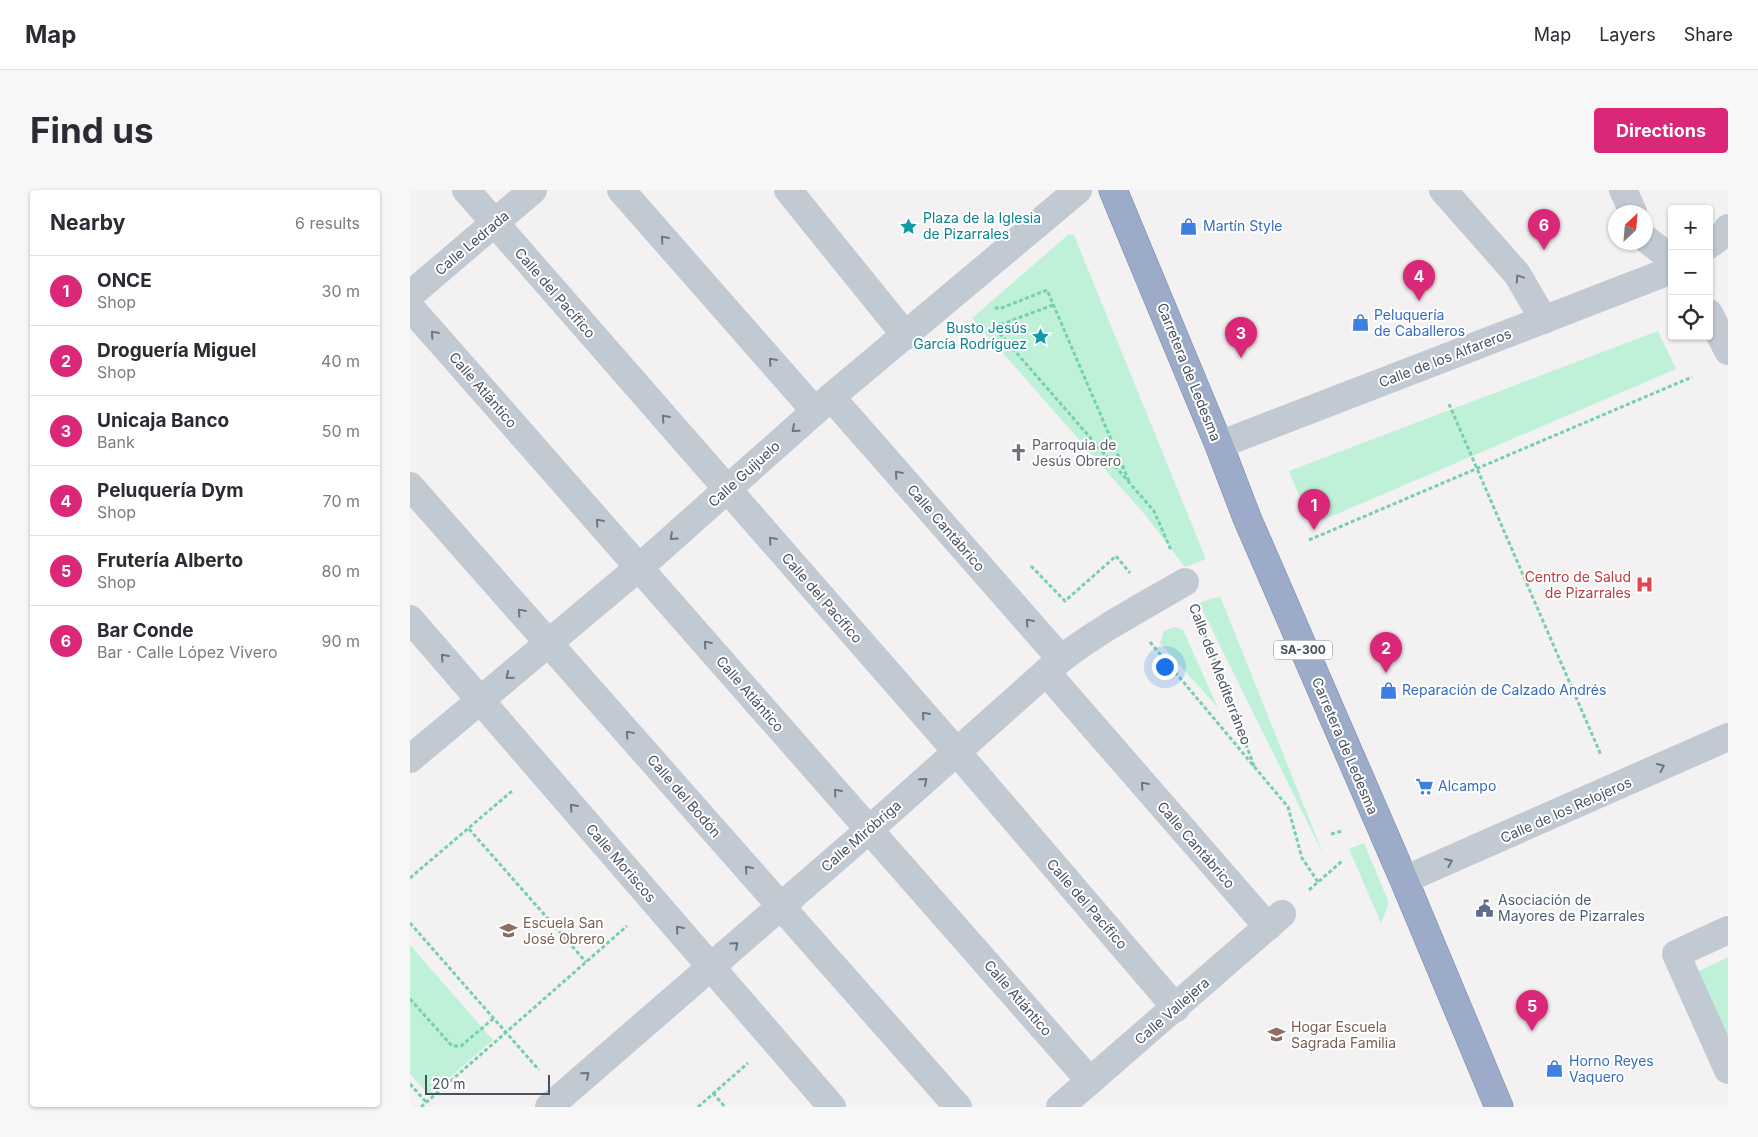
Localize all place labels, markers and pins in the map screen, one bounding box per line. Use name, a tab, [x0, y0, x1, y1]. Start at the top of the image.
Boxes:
place label: Plaza de la Iglesia de Pizarrales	[923, 209, 1041, 242]
pin: 6	[1528, 209, 1560, 250]
place icon: Plaza de la Iglesia de Pizarrales	[899, 216, 919, 236]
shop icon: Martín Style	[1179, 216, 1199, 236]
place label: Martín Style	[1203, 217, 1283, 234]
pin: 4	[1403, 260, 1435, 301]
place label: Peluquería de Caballeros	[1374, 306, 1465, 339]
shop icon: Peluquería de Caballeros	[1350, 313, 1370, 333]
pin: 3	[1225, 317, 1257, 358]
place label: Busto Jesús García Rodríguez	[913, 319, 1027, 352]
place icon: Busto Jesús García Rodríguez	[1031, 326, 1051, 346]
place label: Parroquia de Jesús Obrero	[1032, 436, 1121, 469]
church icon: Parroquia de Jesús Obrero	[1008, 443, 1028, 463]
pin: 1	[1298, 489, 1330, 530]
place label: Centro de Salud de Pizarrales	[1525, 568, 1631, 601]
hospital icon: Centro de Salud de Pizarrales	[1635, 575, 1655, 595]
pin: 2	[1370, 632, 1402, 673]
shop icon: Reparación de Calzado Andrés	[1378, 680, 1398, 700]
place label: Reparación de Calzado Andrés	[1402, 681, 1606, 698]
supermarket icon: Alcampo	[1414, 776, 1434, 796]
place label: Alcampo	[1438, 777, 1496, 794]
place label: Asociación de Mayores de Pizarrales	[1498, 891, 1645, 924]
public building icon: Asociación de Mayores de Pizarrales	[1474, 898, 1494, 918]
place label: Escuela San José Obrero	[523, 914, 605, 947]
school or university icon: Escuela San José Obrero	[499, 921, 519, 941]
pin: 5	[1516, 990, 1548, 1031]
place label: Hogar Escuela Sagrada Familia	[1291, 1018, 1396, 1051]
school or university icon: Hogar Escuela Sagrada Familia	[1267, 1025, 1287, 1045]
place label: Horno Reyes Vaquero	[1569, 1052, 1654, 1085]
shop icon: Horno Reyes Vaquero	[1545, 1059, 1565, 1079]

